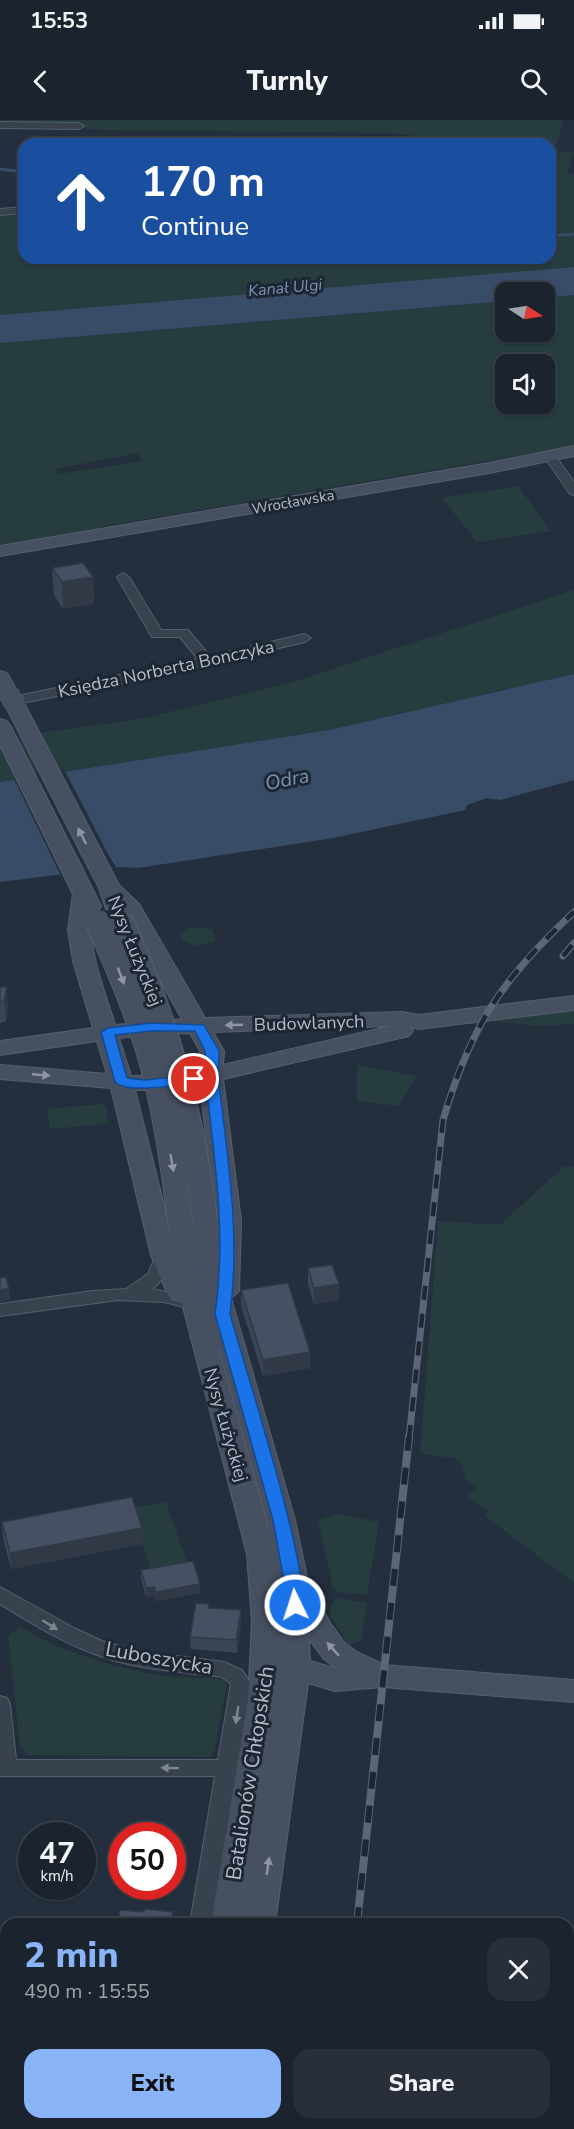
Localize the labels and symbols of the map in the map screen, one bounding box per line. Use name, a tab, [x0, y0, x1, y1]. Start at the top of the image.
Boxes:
water label: Kanał Ulgi	[247, 274, 323, 302]
north arrow	[495, 282, 555, 342]
street label: Wrocławska	[250, 485, 336, 519]
street label: Księdza Norberta Bonczyka	[56, 634, 276, 704]
water label: Odra	[263, 762, 312, 797]
one-way arrow	[77, 828, 87, 845]
street label: Nysy Łużyckiej	[102, 892, 168, 1010]
one-way arrow	[116, 967, 126, 985]
street label: Budowlanych	[253, 1009, 365, 1037]
one-way arrow	[224, 1021, 243, 1030]
pin	[168, 1053, 219, 1104]
one-way arrow	[31, 1070, 50, 1079]
one-way arrow	[168, 1154, 177, 1173]
street label: Nysy Łużyckiej	[198, 1365, 254, 1485]
position arrow	[263, 1573, 327, 1637]
one-way arrow	[42, 1619, 58, 1630]
street label: Luboszycka	[103, 1635, 215, 1681]
one-way arrow	[326, 1642, 340, 1657]
street label: Batalionów Chłopskich	[219, 1664, 281, 1882]
one-way arrow	[232, 1705, 241, 1724]
one-way arrow	[160, 1763, 179, 1773]
speed limit sign: 50	[108, 1822, 186, 1900]
one-way arrow	[263, 1857, 272, 1876]

